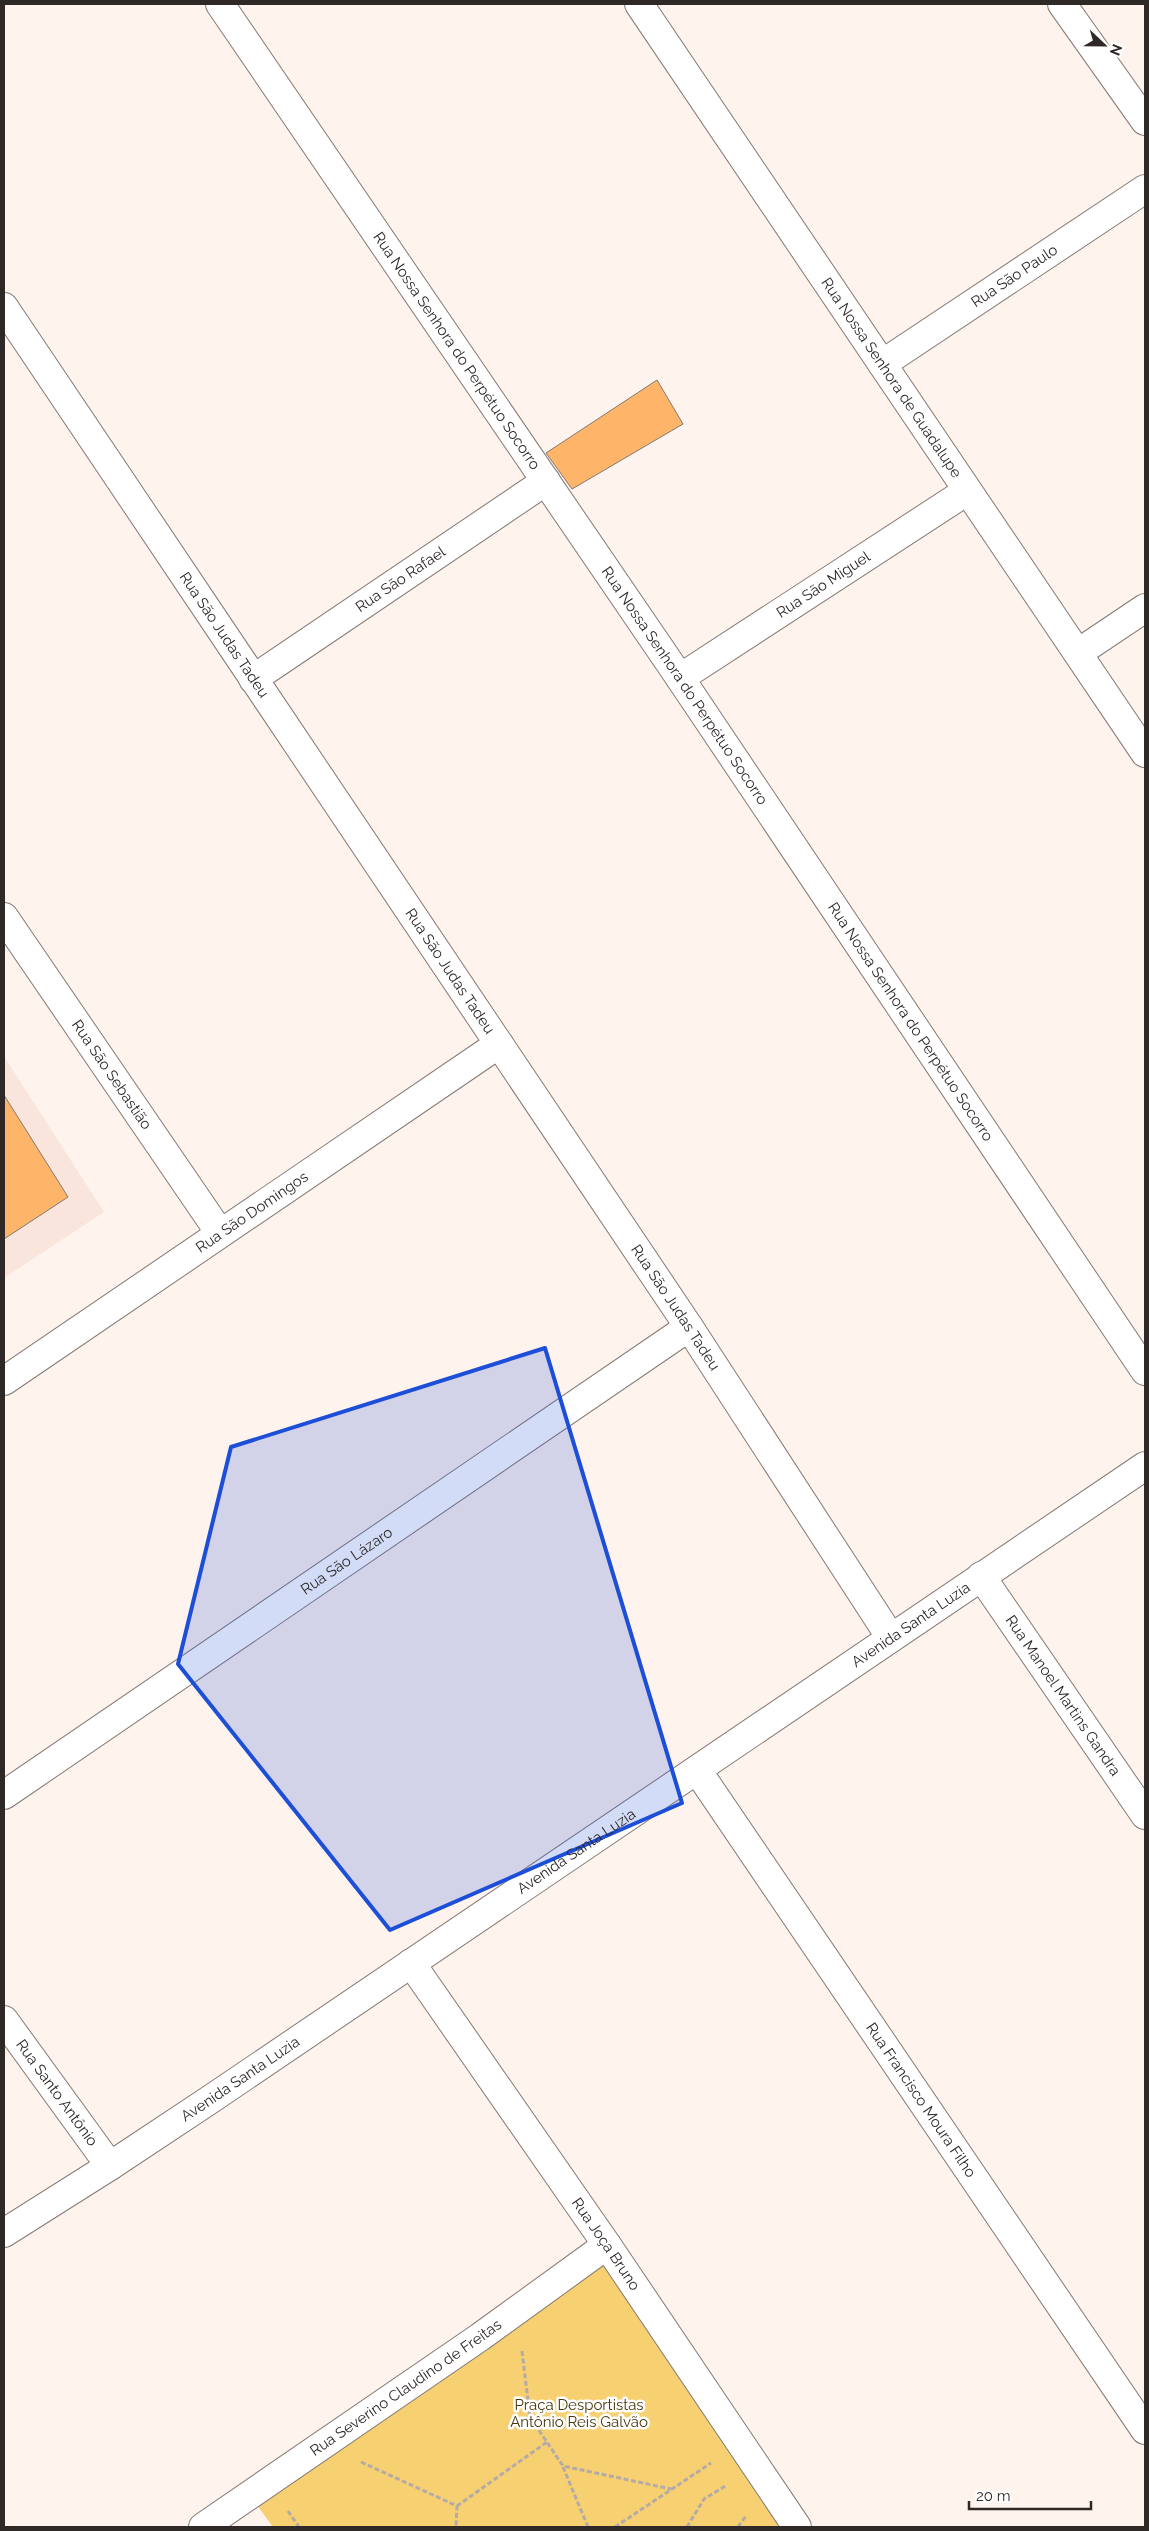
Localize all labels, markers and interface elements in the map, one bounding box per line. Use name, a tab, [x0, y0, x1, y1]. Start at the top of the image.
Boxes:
north arrow	[1079, 20, 1129, 70]
text: N	[1107, 42, 1125, 58]
street label: Rua Nossa Senhora do Perpétuo Socorro	[369, 229, 544, 473]
street label: Rua São Paulo	[968, 241, 1061, 311]
street label: Rua Nossa Senhora de Guadalupe	[817, 274, 966, 481]
street label: Rua São Rafael	[352, 542, 450, 616]
street label: Rua São Miguel	[773, 547, 874, 622]
street label: Rua Nossa Senhora do Perpétuo Socorro	[598, 563, 772, 808]
street label: Rua São Judas Tadeu	[176, 569, 273, 701]
street label: Rua Nossa Senhora do Perpétuo Socorro	[824, 899, 997, 1145]
street label: Rua São Judas Tadeu	[401, 905, 499, 1037]
street label: Rua São Sebastião	[68, 1016, 156, 1133]
street label: Rua São Domingos	[193, 1168, 311, 1257]
street label: Rua São Judas Tadeu	[627, 1241, 724, 1374]
street label: Rua São Lázaro	[297, 1523, 396, 1599]
street label: Avenida Santa Luzia	[848, 1578, 973, 1671]
street label: Rua Manoel Martins Gandra	[1002, 1612, 1124, 1779]
street label: Avenida Santa Luzia	[514, 1805, 639, 1898]
street label: Rua Francisco Moura Filho	[862, 2019, 980, 2181]
street label: Avenida Santa Luzia	[178, 2033, 303, 2125]
street label: Rua Santo Antônio	[12, 2036, 102, 2150]
street label: Rua Joça Bruno	[568, 2194, 644, 2294]
street label: Rua Severino Claudino de Freitas	[307, 2315, 505, 2460]
park label: Praça Desportistas Antônio Reis Galvão	[510, 2396, 648, 2431]
scale bar	[969, 2478, 1092, 2510]
text: 20 m	[976, 2487, 1011, 2505]

